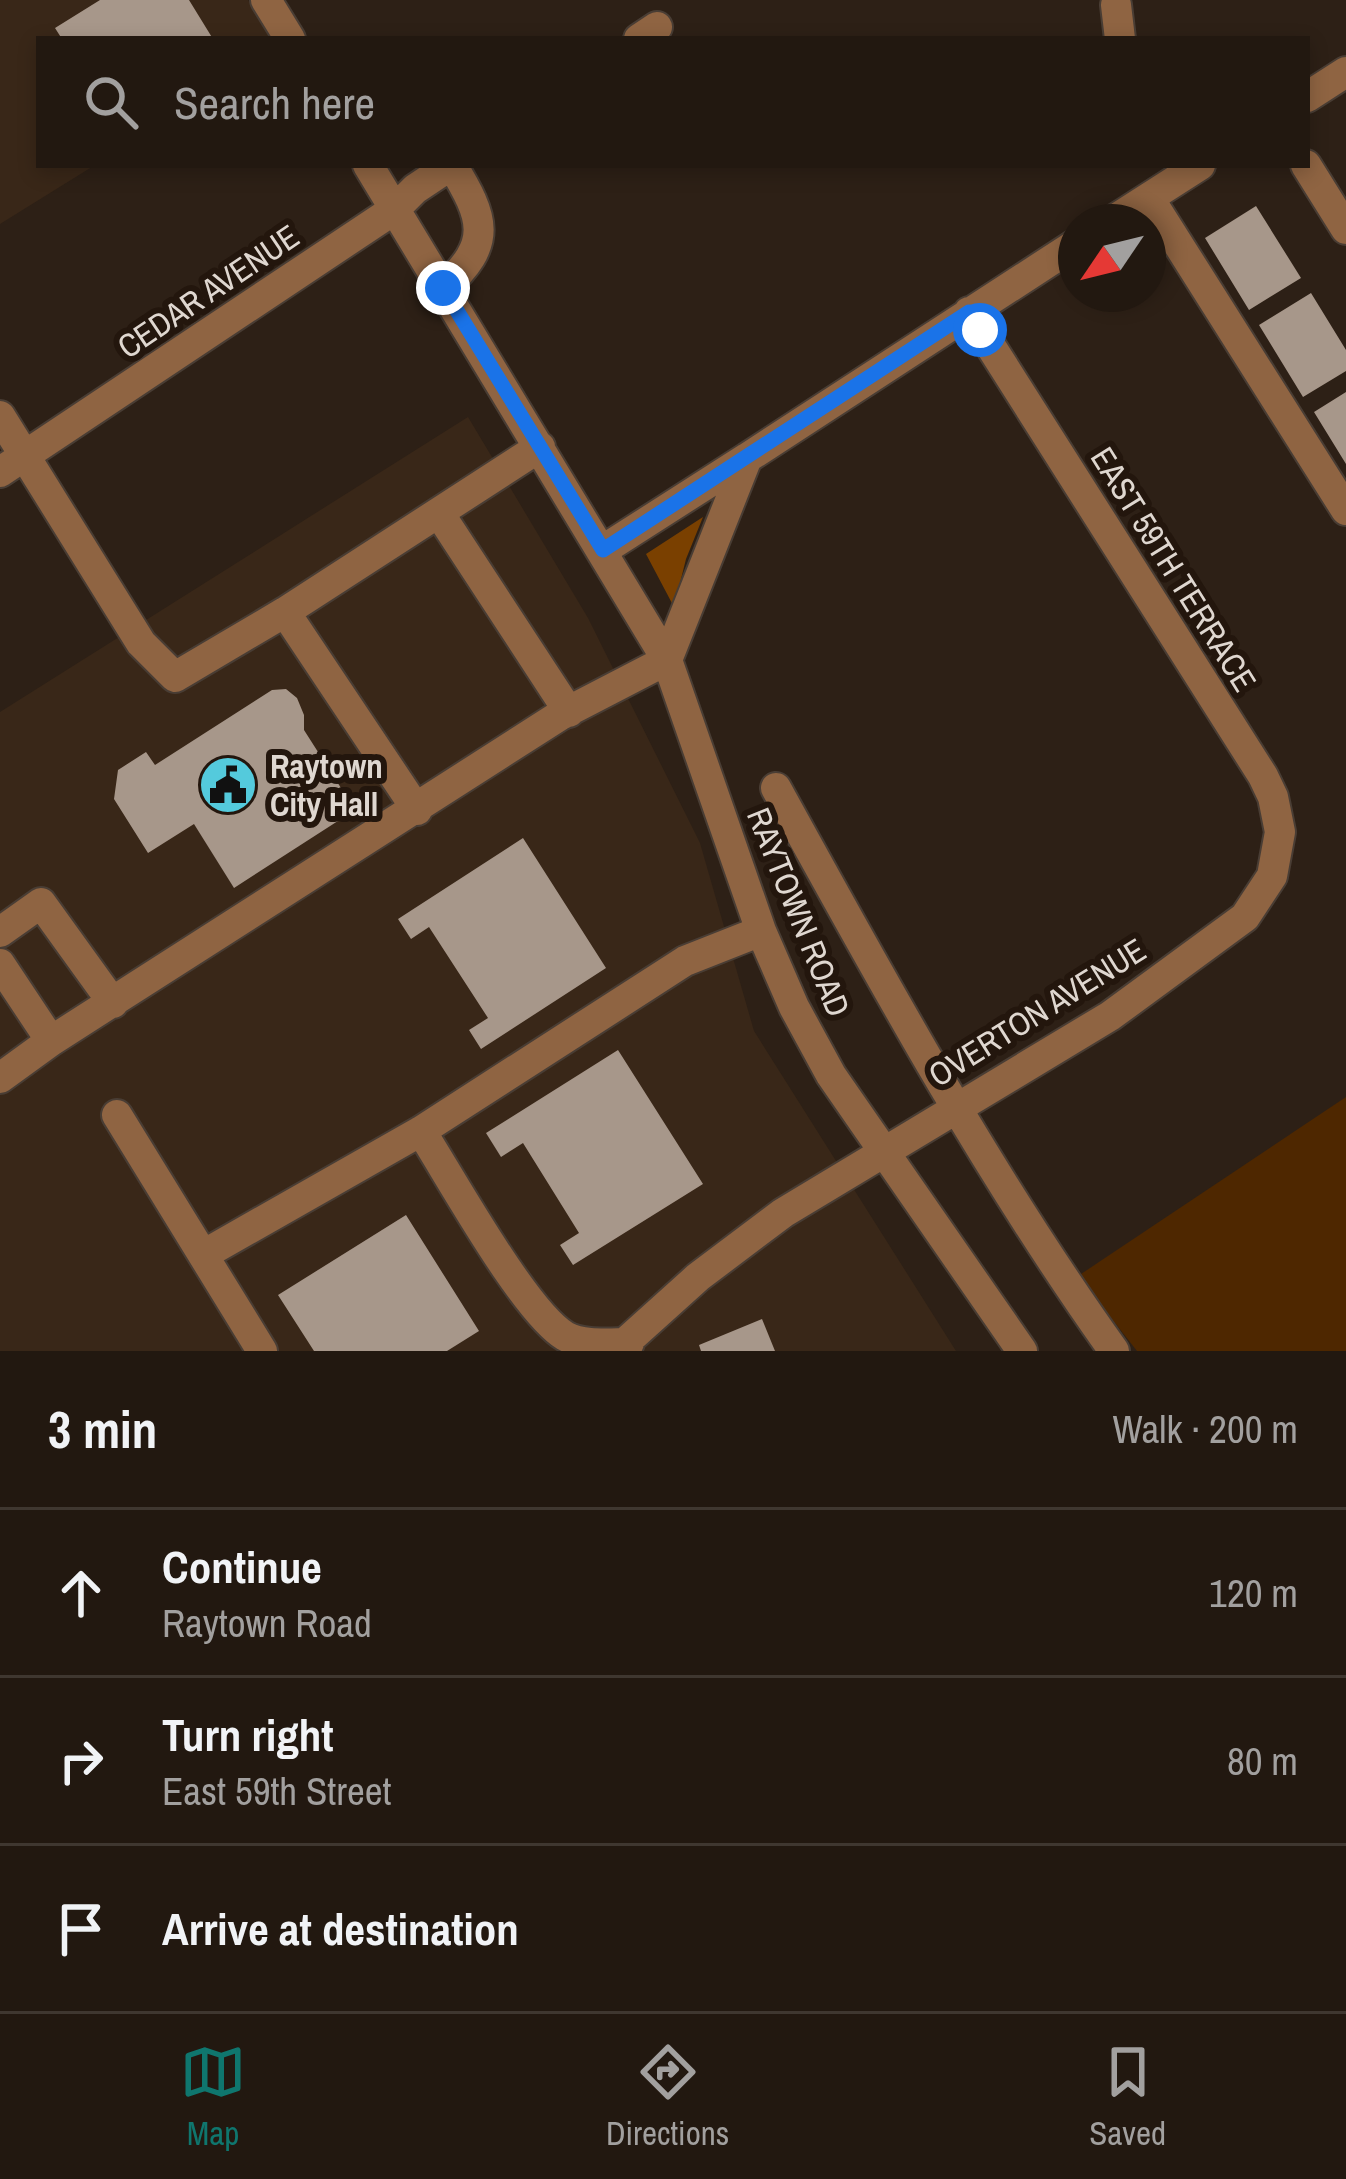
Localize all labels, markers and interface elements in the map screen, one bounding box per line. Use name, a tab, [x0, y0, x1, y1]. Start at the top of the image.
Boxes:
search box	[36, 36, 1310, 168]
icon: search	[78, 69, 144, 135]
text: Search here	[174, 72, 375, 133]
north arrow	[1058, 204, 1166, 312]
street label: CEDAR AVENUE	[109, 214, 307, 368]
route end	[416, 261, 470, 315]
route start	[953, 303, 1007, 357]
street label: EAST 59TH TERRACE	[1081, 438, 1267, 700]
place label: Raytown City Hall	[270, 744, 383, 826]
public building icon: Raytown City Hall	[197, 754, 259, 816]
street label: RAYTOWN ROAD	[737, 801, 861, 1023]
street label: OVERTON AVENUE	[920, 928, 1154, 1096]
text: 3 min	[48, 1395, 157, 1464]
text: Walk · 200 m	[1113, 1403, 1298, 1455]
text: Continue	[162, 1536, 322, 1597]
icon: ahead	[48, 1560, 114, 1626]
text: 120 m	[1209, 1567, 1298, 1619]
text: Raytown Road	[162, 1597, 372, 1649]
text: Turn right	[162, 1704, 334, 1765]
icon: right	[48, 1728, 114, 1794]
text: 80 m	[1227, 1735, 1298, 1787]
text: East 59th Street	[162, 1765, 391, 1817]
icon: arrive	[48, 1896, 114, 1962]
text: Arrive at destination	[162, 1898, 519, 1959]
tab: Map	[180, 2039, 246, 2155]
tab: Directions	[606, 2039, 729, 2155]
tab: Saved	[1089, 2039, 1166, 2155]

